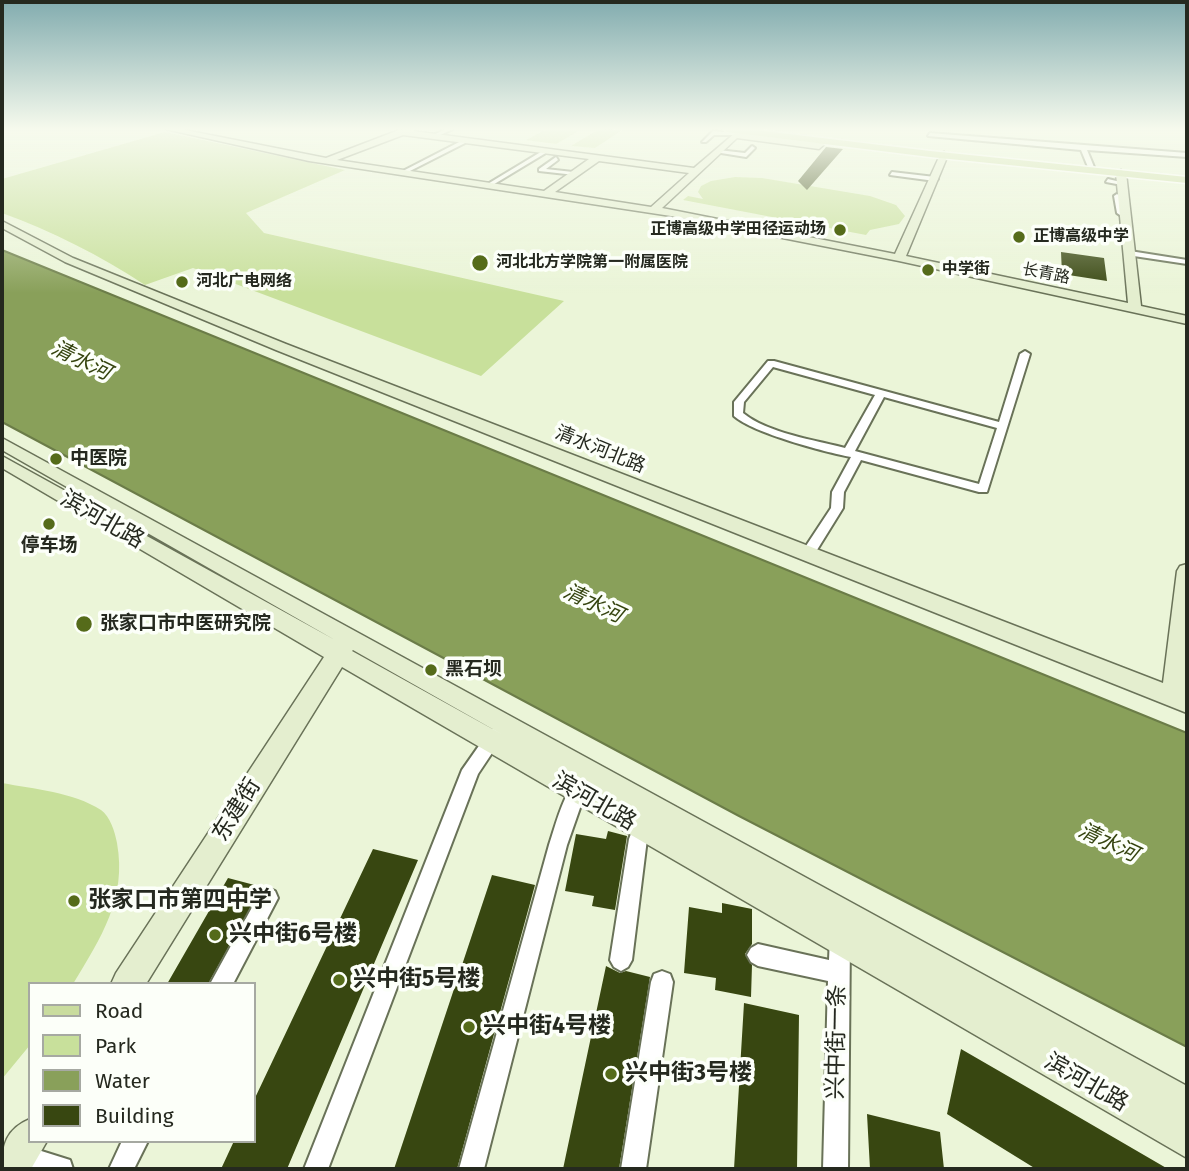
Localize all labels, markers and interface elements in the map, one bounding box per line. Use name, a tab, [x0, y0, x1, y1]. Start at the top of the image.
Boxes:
place label: 正博高级中学田径运动场	[650, 220, 826, 240]
marker: 正博高级中学田径运动场	[832, 222, 848, 238]
place label: 正博高级中学	[1033, 227, 1129, 247]
marker: 正博高级中学	[1011, 229, 1027, 245]
marker: 河北北方学院第一附属医院	[470, 253, 490, 273]
place label: 河北北方学院第一附属医院	[496, 253, 688, 273]
place label: 中学街	[942, 260, 990, 280]
street label: 长青路	[1021, 260, 1071, 288]
marker: 中学街	[920, 262, 936, 278]
place label: 河北广电网络	[196, 272, 292, 292]
marker: 河北广电网络	[174, 274, 190, 290]
water label: 清水河	[47, 336, 115, 386]
street label: 清水河北路	[552, 422, 648, 478]
place label: 中医院	[70, 448, 127, 470]
marker: 中医院	[48, 451, 64, 467]
street label: 滨河北路	[55, 485, 149, 555]
marker: 停车场	[41, 516, 57, 532]
place label: 停车场	[21, 535, 77, 557]
water label: 清水河	[559, 579, 627, 629]
place label: 张家口市中医研究院	[100, 613, 271, 635]
marker: 张家口市中医研究院	[74, 614, 94, 634]
place label: 黑石坝	[445, 659, 502, 681]
marker: 黑石坝	[423, 662, 439, 678]
street label: 滨河北路	[547, 767, 641, 837]
street label: 东建街	[207, 773, 267, 847]
water label: 清水河	[1074, 818, 1142, 868]
place label: 张家口市第四中学	[88, 887, 272, 915]
marker: 张家口市第四中学	[66, 893, 82, 909]
place label: 兴中街6号楼	[229, 921, 357, 949]
marker: 兴中街6号楼	[207, 927, 223, 943]
place label: 兴中街5号楼	[353, 966, 480, 994]
marker: 兴中街5号楼	[331, 972, 347, 988]
legend	[28, 982, 256, 1143]
street label: 兴中街一条	[822, 984, 852, 1100]
text: Road	[95, 998, 143, 1024]
place label: 兴中街4号楼	[483, 1013, 611, 1041]
marker: 兴中街4号楼	[461, 1019, 477, 1035]
text: Park	[95, 1033, 136, 1059]
street label: 滨河北路	[1039, 1048, 1133, 1118]
place label: 兴中街3号楼	[625, 1060, 752, 1088]
marker: 兴中街3号楼	[603, 1066, 619, 1082]
text: Water	[95, 1068, 150, 1094]
text: Building	[95, 1103, 174, 1129]

